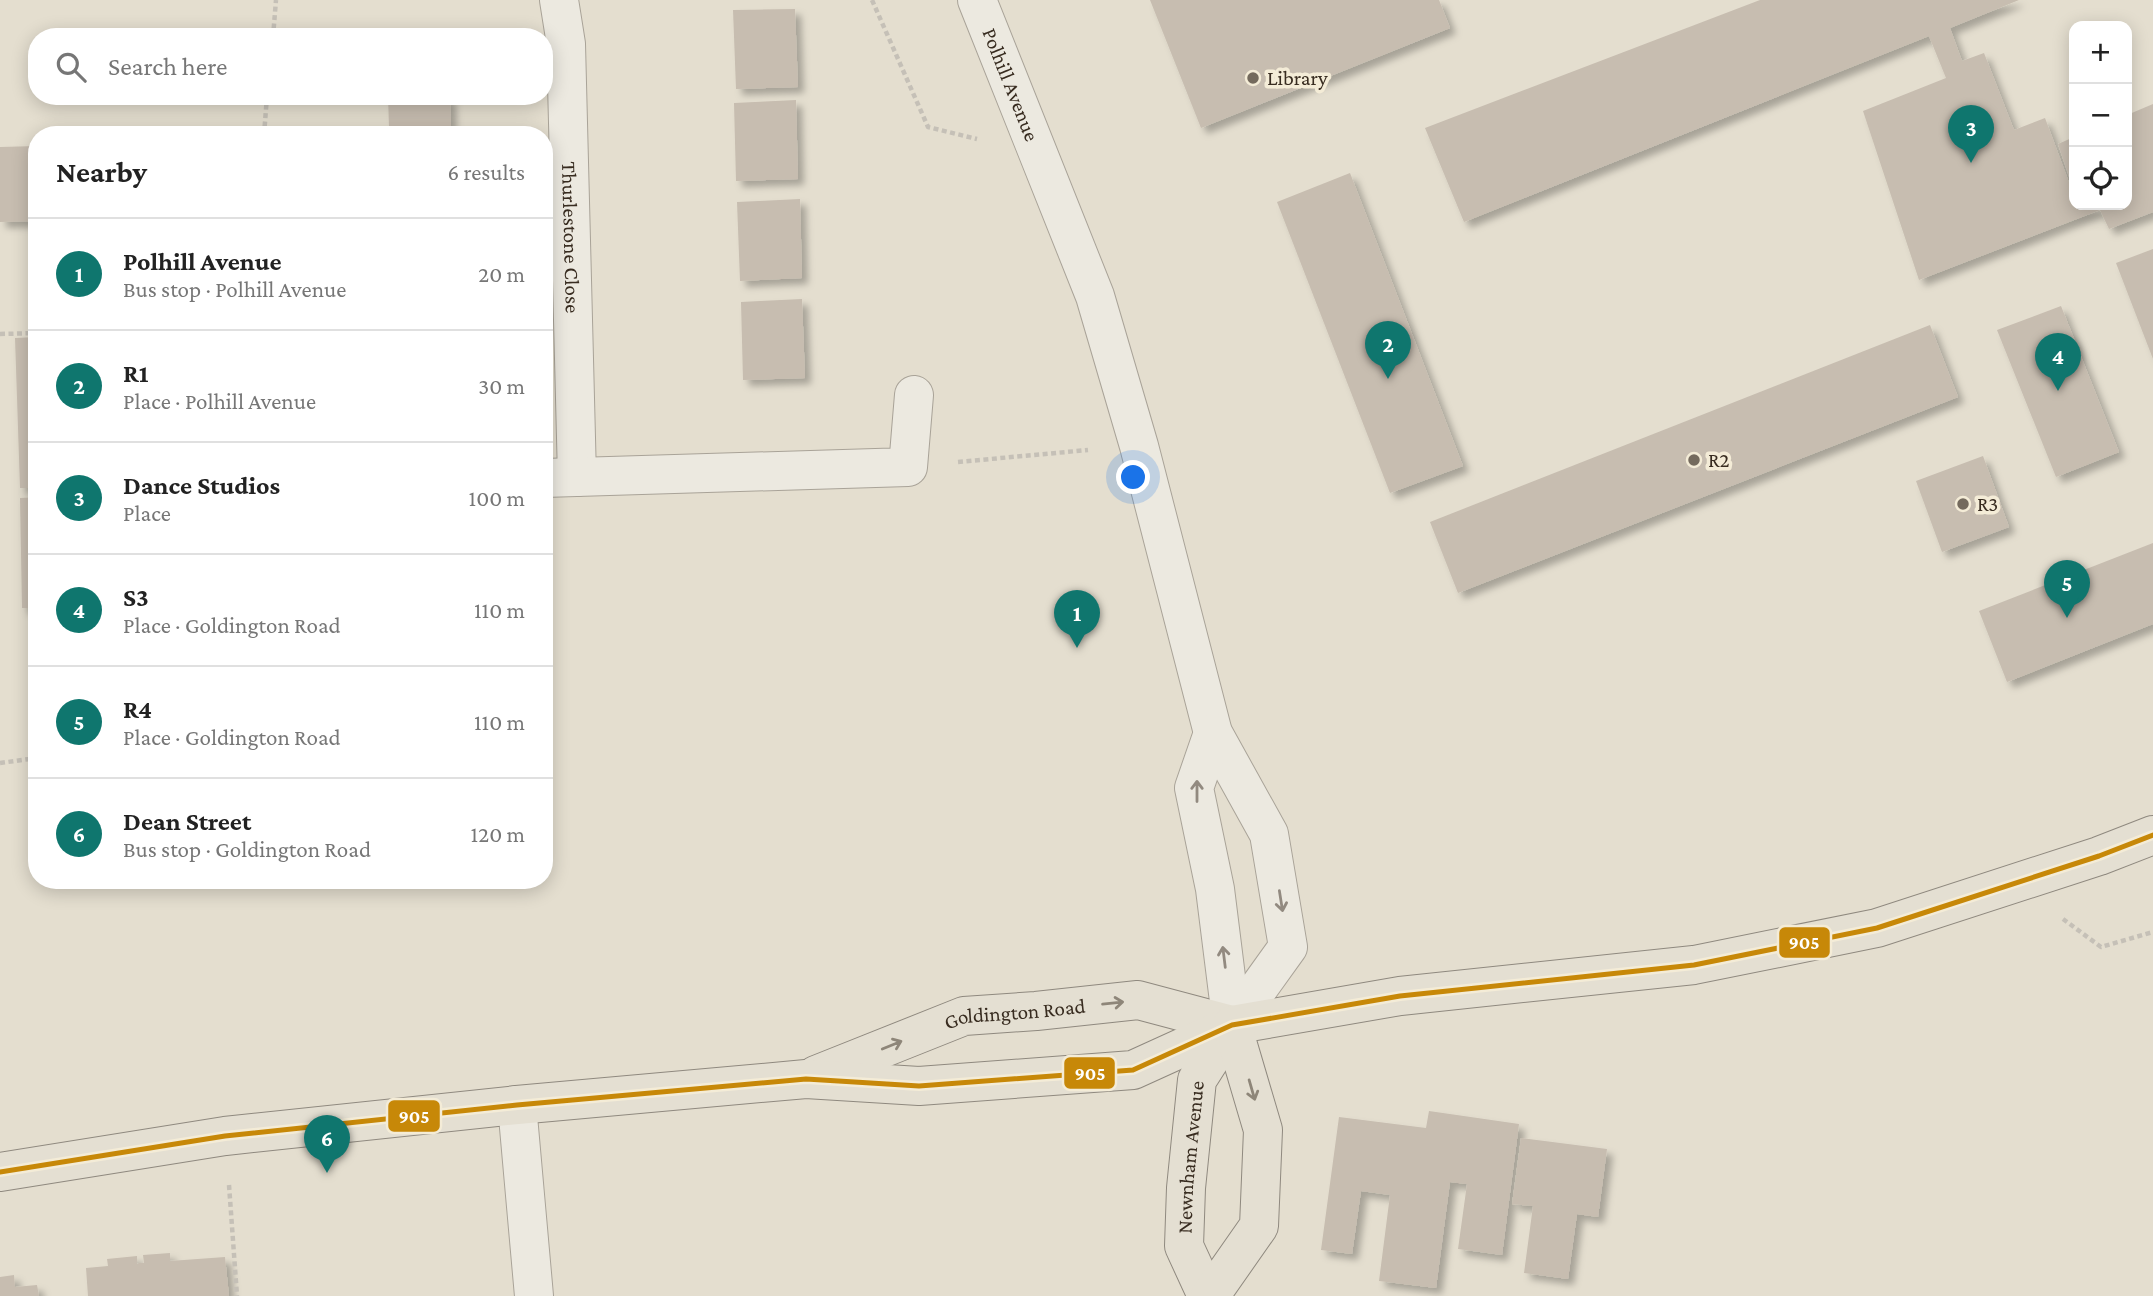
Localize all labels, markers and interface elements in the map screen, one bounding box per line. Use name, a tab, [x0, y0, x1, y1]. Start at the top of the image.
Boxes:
map controls	[2069, 21, 2132, 210]
button: +	[2069, 21, 2132, 84]
street label: Polhill Avenue	[977, 24, 1044, 145]
search box	[28, 28, 553, 105]
icon: search	[52, 48, 90, 86]
text: Search here	[108, 52, 227, 81]
place label: Library	[1267, 66, 1328, 90]
marker: Library	[1245, 70, 1261, 86]
button: −	[2069, 84, 2132, 147]
pin: 3	[1948, 105, 1994, 163]
button: locate	[2069, 147, 2132, 210]
text: Nearby	[56, 155, 147, 188]
text: 6 results	[448, 159, 525, 185]
street label: Thurlestone Close	[557, 161, 585, 314]
text: Polhill Avenue	[123, 247, 281, 276]
text: 1	[75, 261, 83, 287]
text: 20 m	[478, 261, 525, 287]
text: Bus stop · Polhill Avenue	[123, 276, 346, 302]
pin: 2	[1365, 321, 1411, 379]
pin: 4	[2035, 333, 2081, 391]
text: R1	[123, 359, 149, 388]
text: 2	[73, 373, 85, 399]
text: 30 m	[478, 373, 525, 399]
text: Place · Polhill Avenue	[123, 388, 316, 414]
place label: R2	[1708, 448, 1730, 472]
marker: R2	[1686, 452, 1702, 468]
your location	[1116, 460, 1150, 494]
text: Dance Studios	[123, 471, 280, 500]
text: 3	[73, 485, 85, 511]
text: 100 m	[469, 485, 525, 511]
place label: R3	[1977, 492, 1998, 516]
marker: R3	[1955, 496, 1971, 512]
text: Place	[123, 500, 171, 526]
pin: 5	[2044, 560, 2090, 618]
text: S3	[123, 583, 149, 612]
pin: 1	[1054, 590, 1100, 648]
text: 4	[73, 597, 85, 623]
text: 110 m	[474, 597, 525, 623]
text: Place · Goldington Road	[123, 612, 341, 638]
text: R4	[123, 695, 152, 724]
text: 5	[73, 709, 85, 735]
text: 110 m	[474, 709, 525, 735]
text: Place · Goldington Road	[123, 724, 341, 750]
one-way arrow	[1190, 780, 1204, 803]
text: Dean Street	[123, 807, 251, 836]
text: 6	[73, 821, 85, 847]
text: 120 m	[471, 821, 525, 847]
text: Bus stop · Goldington Road	[123, 836, 371, 862]
one-way arrow	[1275, 889, 1288, 912]
line badge: 905	[1778, 926, 1831, 959]
text: 905	[1788, 932, 1820, 953]
one-way arrow	[1217, 946, 1230, 969]
street label: Goldington Road	[941, 994, 1087, 1035]
one-way arrow	[1102, 996, 1124, 1009]
one-way arrow	[881, 1037, 902, 1050]
line badge: 905	[1063, 1056, 1116, 1090]
text: 905	[1074, 1063, 1106, 1084]
one-way arrow	[1246, 1079, 1259, 1101]
street label: Newnham Avenue	[1172, 1080, 1209, 1234]
line badge: 905	[387, 1099, 441, 1133]
text: 905	[398, 1106, 430, 1127]
pin: 6	[304, 1115, 350, 1173]

